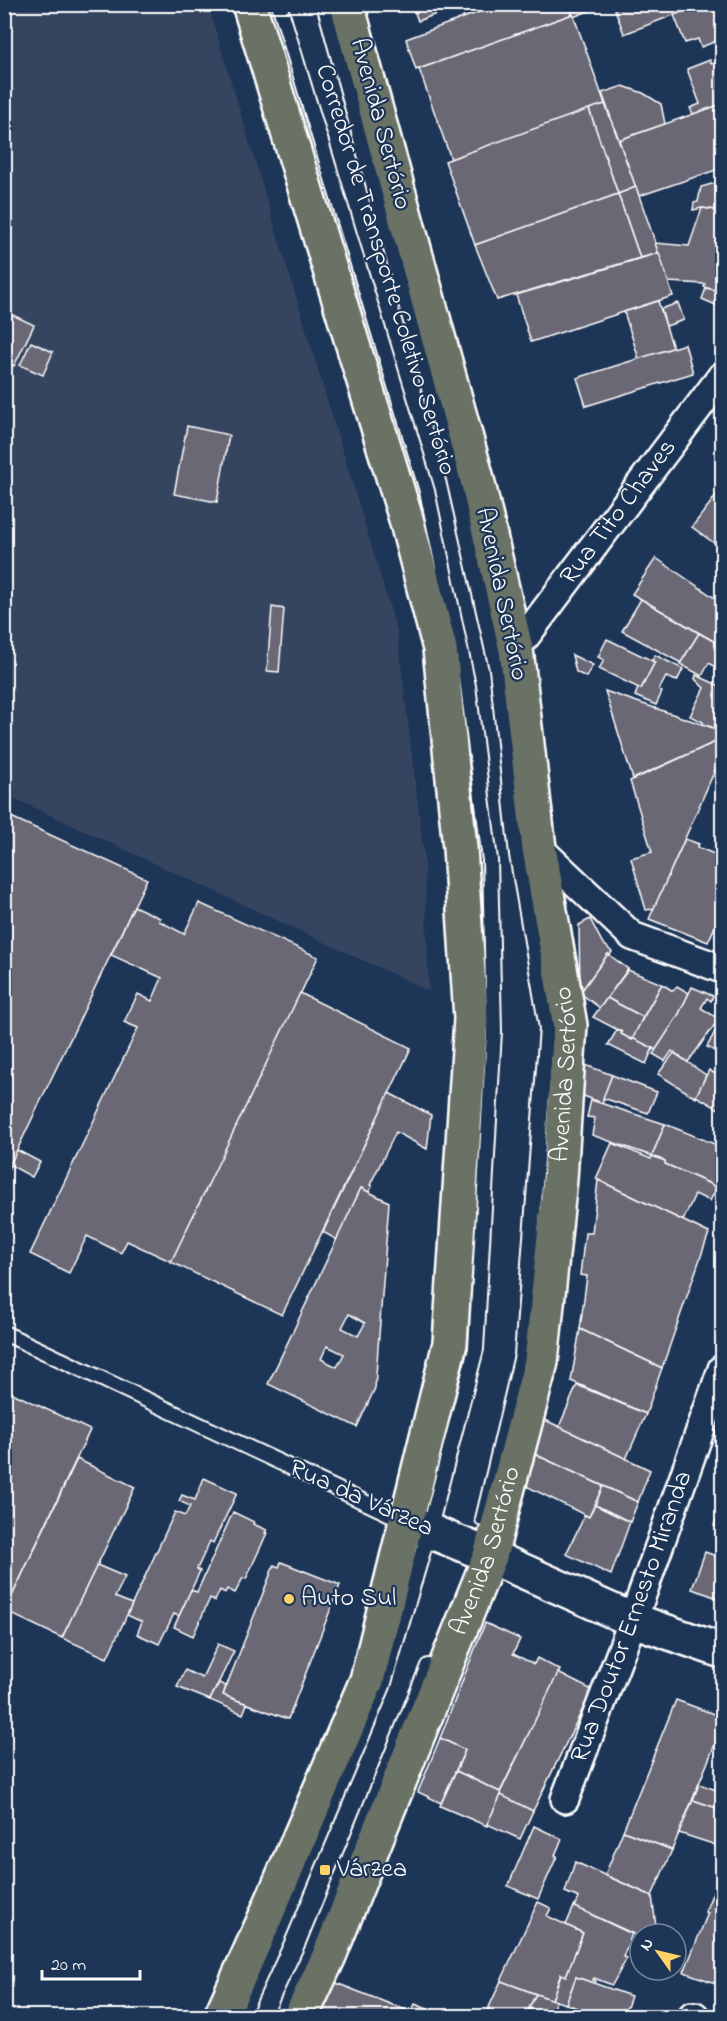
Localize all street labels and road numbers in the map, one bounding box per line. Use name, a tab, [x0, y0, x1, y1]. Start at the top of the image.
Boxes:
street label: Avenida Sertório	[339, 34, 421, 214]
street label: Corredor de Transporte Coletivo Sertório	[304, 60, 466, 480]
street label: Rua Tito Chaves	[551, 431, 687, 594]
street label: Avenida Sertório	[464, 504, 538, 684]
street label: Avenida Sertório	[542, 984, 589, 1163]
street label: Rua da Várzea	[283, 1450, 439, 1548]
street label: Avenida Sertório	[441, 1462, 532, 1641]
street label: Rua Doutor Ernesto Miranda	[561, 1466, 703, 1769]

